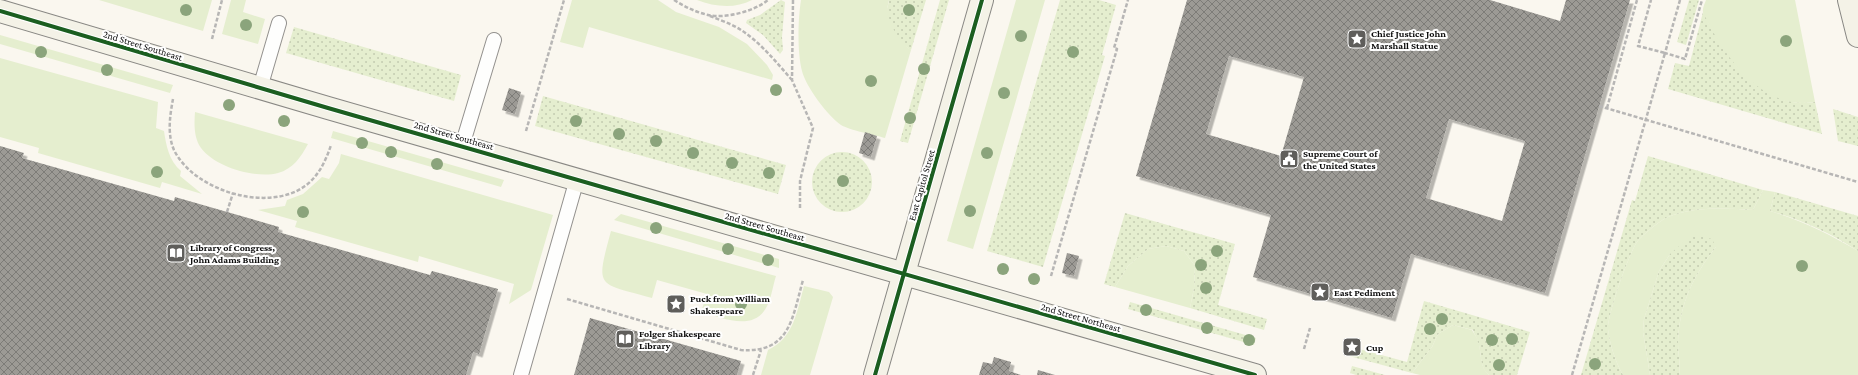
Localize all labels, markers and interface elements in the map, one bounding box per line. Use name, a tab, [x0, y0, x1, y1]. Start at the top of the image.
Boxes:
street label: 2nd Street Southeast	[102, 28, 185, 63]
place icon: Chief Justice John Marshall Statue	[1346, 28, 1368, 50]
place label: Chief Justice John Marshall Statue	[1371, 28, 1446, 51]
street label: 2nd Street Southeast	[413, 119, 496, 152]
street label: East Capitol Street	[906, 148, 937, 222]
public building icon: Supreme Court of the United States	[1278, 148, 1300, 170]
place label: Supreme Court of the United States	[1303, 148, 1378, 171]
street label: 2nd Street Southeast	[724, 210, 807, 243]
library icon: Library of Congress, John Adams Building	[165, 242, 187, 264]
place label: Library of Congress, John Adams Building	[189, 242, 279, 265]
place icon: East Pediment	[1309, 281, 1331, 303]
place label: East Pediment	[1334, 287, 1395, 298]
place icon: Puck from William Shakespeare	[665, 293, 687, 315]
place label: Puck from William Shakespeare	[690, 293, 770, 316]
street label: 2nd Street Northeast	[1040, 301, 1123, 334]
library icon: Folger Shakespeare Library	[614, 328, 636, 350]
place label: Folger Shakespeare Library	[639, 328, 721, 351]
place icon: Cup	[1341, 336, 1363, 358]
place label: Cup	[1366, 342, 1384, 353]

